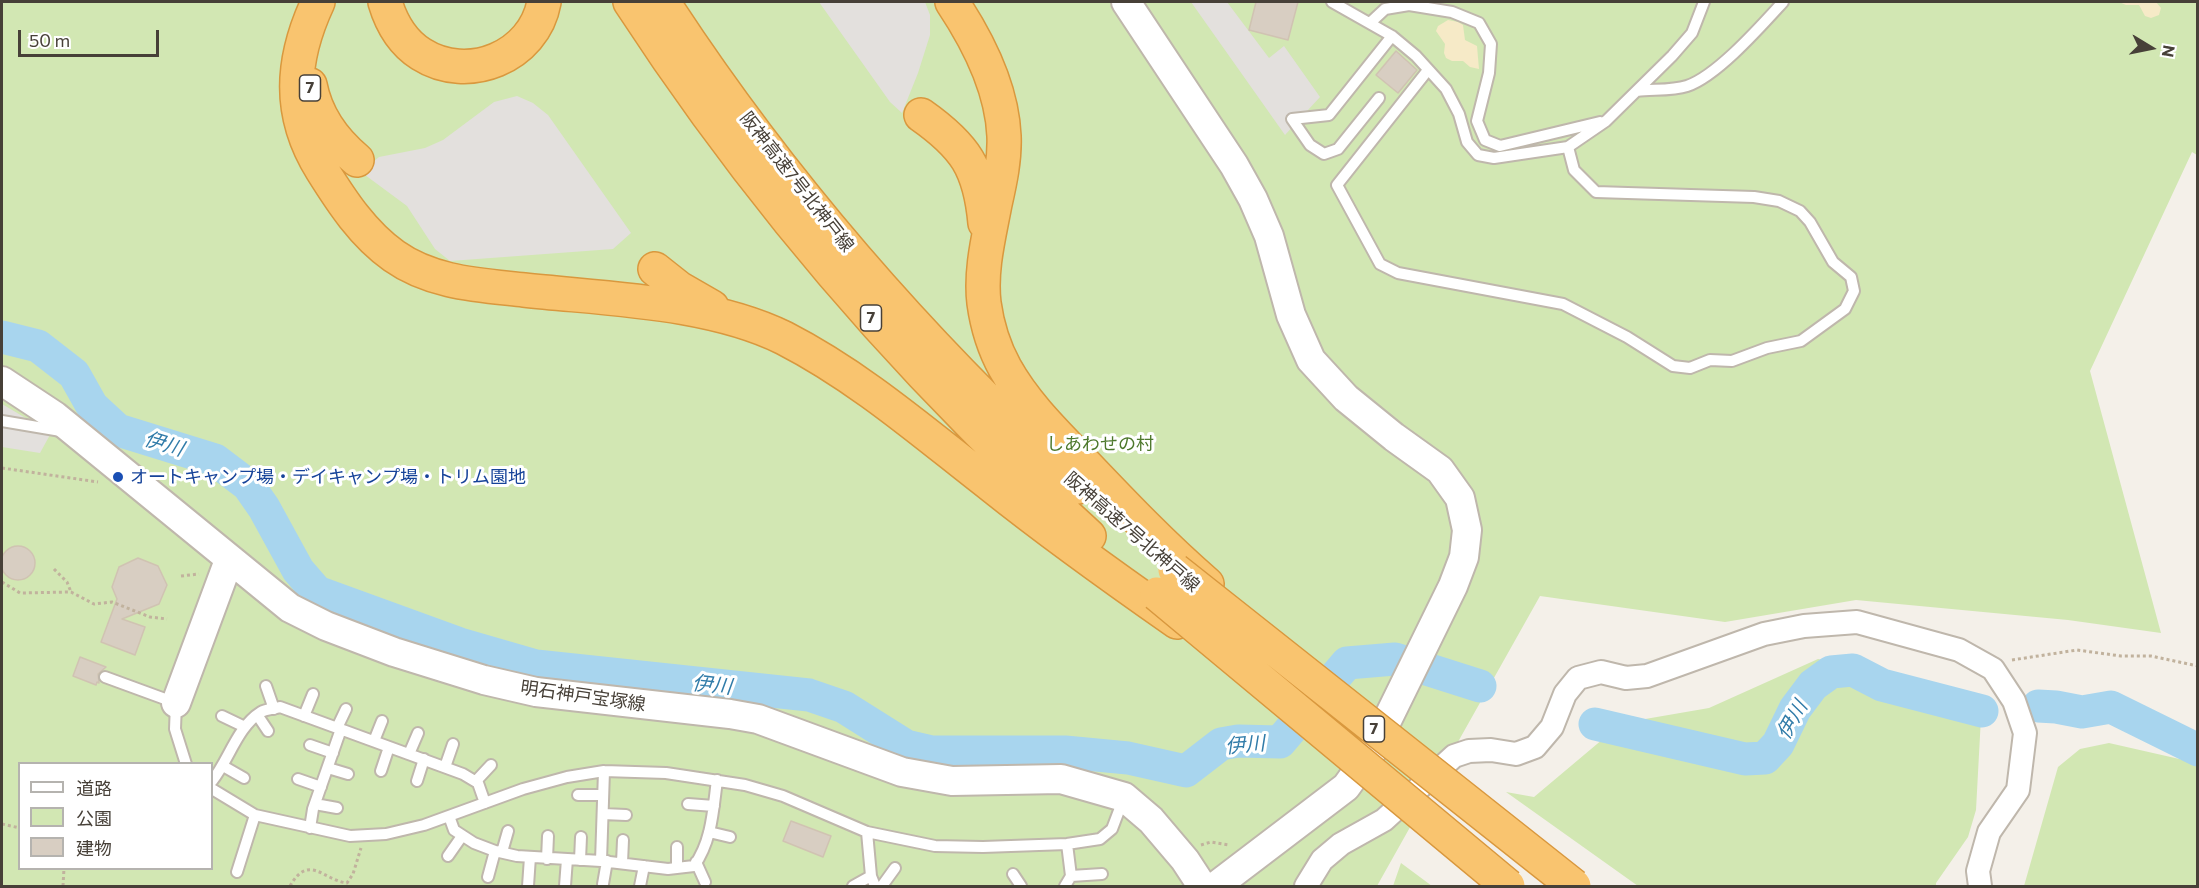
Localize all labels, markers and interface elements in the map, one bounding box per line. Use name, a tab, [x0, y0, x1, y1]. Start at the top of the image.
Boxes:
scale bar	[21, 18, 162, 56]
north arrow	[2121, 18, 2181, 78]
text: 50 m	[29, 29, 70, 51]
text: N	[2159, 44, 2180, 59]
road number: 7	[300, 75, 320, 101]
street label: 阪神高速7号北神戸線	[736, 108, 858, 256]
road number: 7	[860, 305, 882, 331]
water label: 伊川	[141, 427, 187, 461]
park label: しあわせの村	[1046, 433, 1154, 455]
place label: オートキャンプ場・デイキャンプ場・トリム園地	[130, 466, 526, 488]
street label: 阪神高速7号北神戸線	[1060, 468, 1204, 596]
marker: オートキャンプ場・デイキャンプ場・トリム園地	[111, 470, 125, 484]
water label: 伊川	[691, 671, 733, 699]
street label: 明石神戸宝塚線	[519, 677, 647, 715]
water label: 伊川	[1772, 697, 1812, 743]
road number: 7	[1364, 716, 1384, 742]
water label: 伊川	[1224, 731, 1266, 759]
legend	[18, 762, 213, 870]
text: 道路	[76, 777, 112, 799]
text: 公園	[76, 807, 112, 829]
text: 建物	[76, 837, 112, 859]

